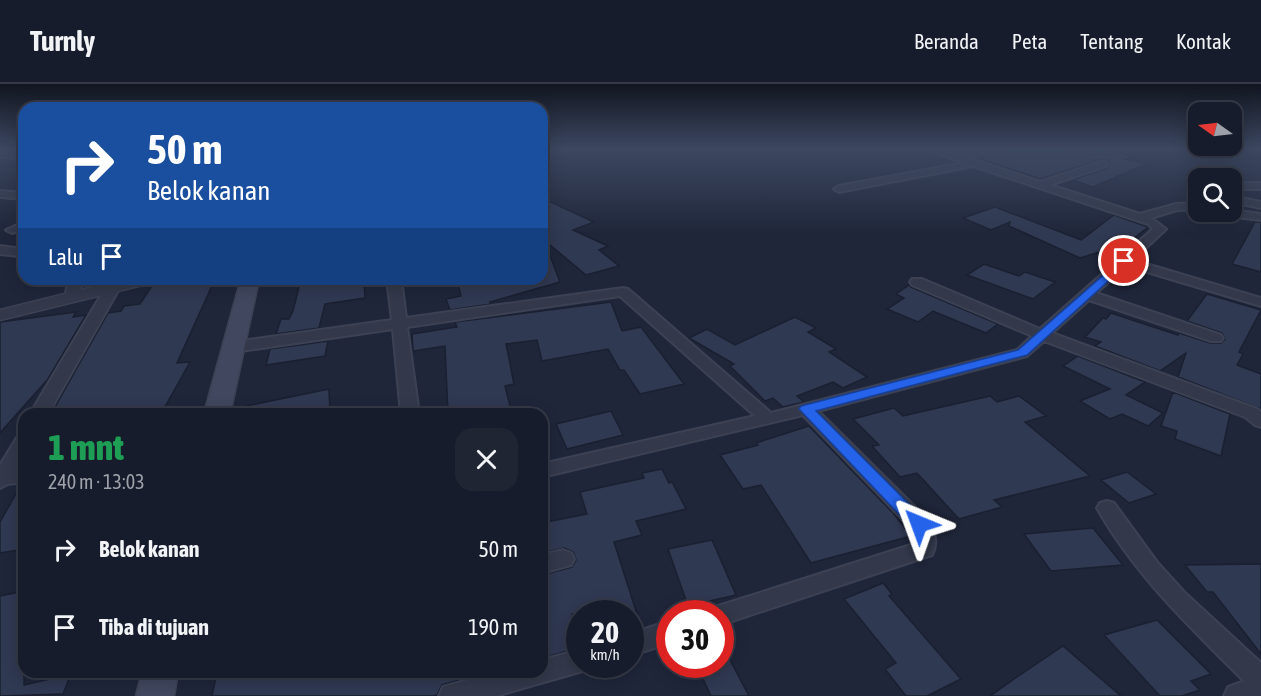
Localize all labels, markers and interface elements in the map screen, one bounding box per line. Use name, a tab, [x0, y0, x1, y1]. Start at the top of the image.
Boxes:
text: Turnly	[30, 25, 95, 57]
text: Beranda	[914, 29, 979, 53]
text: Peta	[1012, 29, 1047, 53]
text: Tentang	[1080, 29, 1143, 53]
text: Kontak	[1176, 29, 1231, 53]
north arrow	[1188, 102, 1242, 156]
map controls	[1188, 102, 1242, 222]
text: 50 m	[147, 125, 222, 173]
icon: right	[48, 126, 126, 204]
button: search	[1188, 168, 1242, 222]
text: Belok kanan	[147, 175, 270, 206]
pin	[1098, 235, 1149, 286]
icon: arrive	[95, 240, 128, 273]
text: Lalu	[48, 244, 83, 270]
icon: arrive	[1107, 244, 1140, 277]
text: 1 mnt	[48, 426, 124, 468]
button: close	[455, 428, 518, 491]
text: 240 m · 13:03	[48, 470, 145, 493]
position arrow	[887, 492, 951, 556]
icon: right	[48, 533, 81, 566]
text: Belok kanan	[99, 536, 200, 562]
text: 50 m	[478, 536, 518, 562]
speed limit sign: 30	[656, 600, 734, 678]
icon: arrive	[48, 611, 81, 644]
text: Tiba di tujuan	[99, 614, 209, 640]
text: 190 m	[468, 614, 518, 640]
text: 20	[591, 615, 619, 649]
text: km/h	[590, 646, 620, 663]

